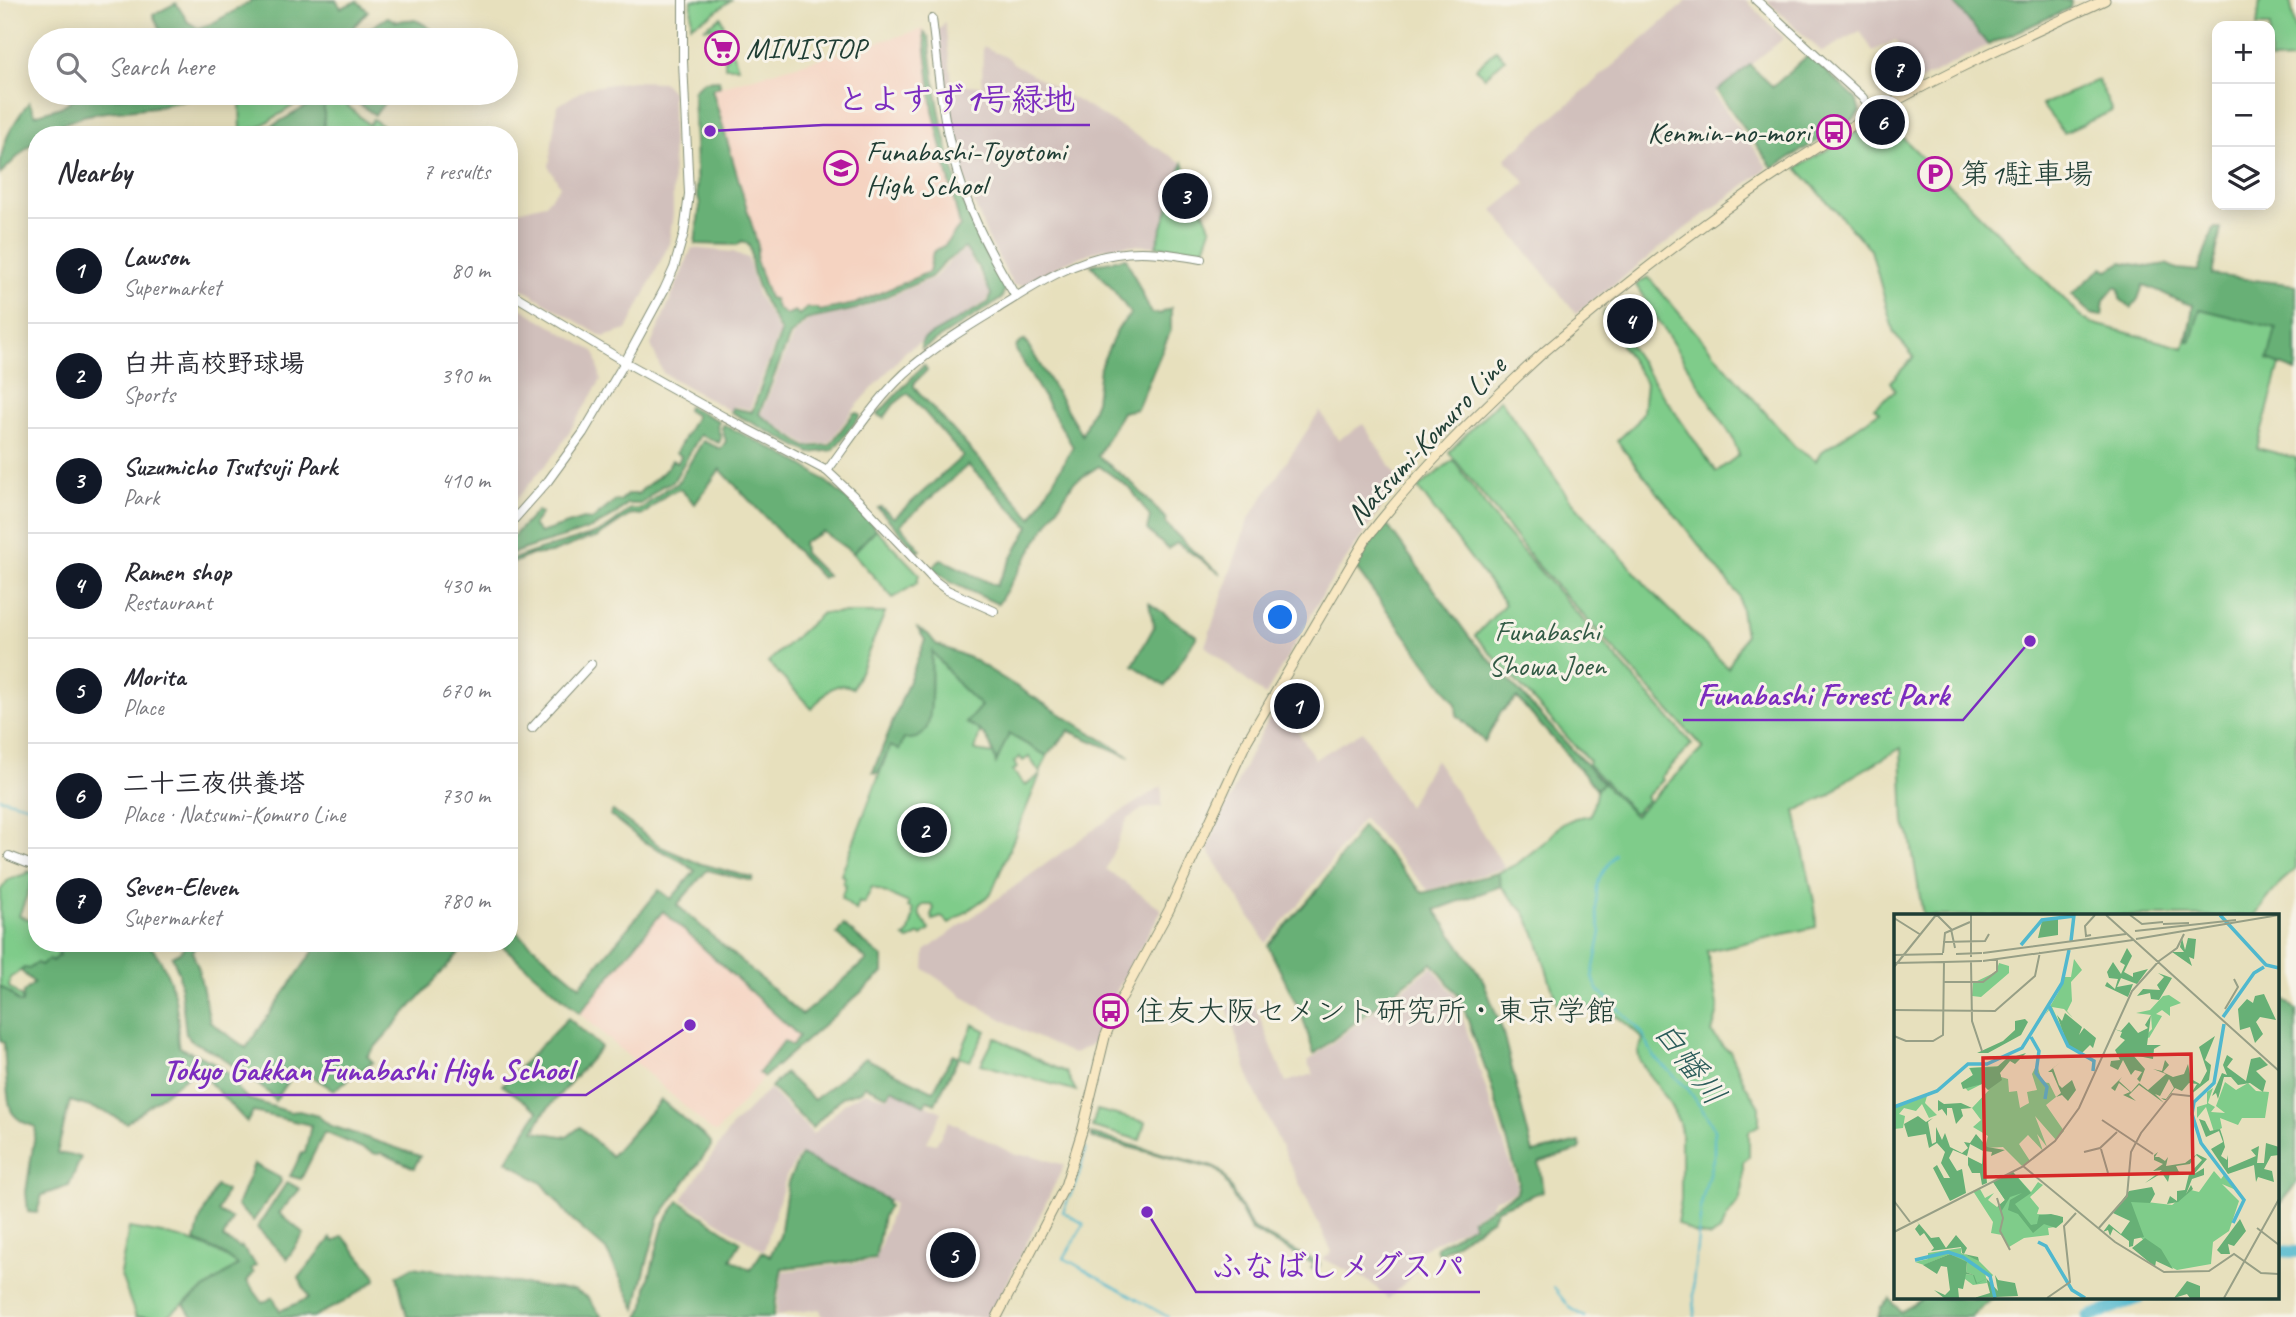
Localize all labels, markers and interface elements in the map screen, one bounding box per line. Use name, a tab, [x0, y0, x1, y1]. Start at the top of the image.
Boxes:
map controls	[2212, 21, 2275, 210]
button: +	[2212, 21, 2275, 84]
search box	[28, 28, 518, 105]
supermarket icon: MINISTOP	[703, 29, 741, 67]
place label: MINISTOP	[746, 29, 870, 67]
pin: 7	[1875, 43, 1921, 95]
icon: search	[52, 48, 90, 86]
text: Search here	[108, 50, 214, 83]
callout: とよすず1号緑地	[823, 72, 1090, 125]
text: とよすず1号緑地	[837, 79, 1075, 120]
button: −	[2212, 84, 2275, 147]
pin: 6	[1859, 96, 1905, 148]
place label: Kenmin-no-mori	[1647, 113, 1813, 151]
bus stop icon: Kenmin-no-mori	[1815, 113, 1853, 151]
place label: Funabashi-Toyotomi High School	[866, 132, 1069, 204]
button: layers	[2212, 147, 2275, 210]
school or university icon: Funabashi-Toyotomi High School	[822, 149, 860, 187]
text: Nearby	[56, 153, 132, 191]
parking icon: 第1駐車場	[1916, 155, 1954, 193]
place label: 第1駐車場	[1960, 155, 2094, 193]
text: 7 results	[423, 157, 490, 186]
pin: 3	[1162, 170, 1208, 222]
text: Lawson	[123, 240, 189, 273]
text: 1	[74, 256, 84, 285]
text: 80 m	[451, 256, 490, 285]
text: Supermarket	[123, 273, 221, 302]
pin: 4	[1607, 295, 1653, 347]
street label: Natsumi-Komuro Line	[1338, 346, 1515, 532]
text: 白井高校野球場	[123, 347, 305, 380]
text: 2	[74, 361, 84, 390]
text: 390 m	[441, 361, 490, 390]
text: Sports	[123, 380, 175, 409]
text: Suzumicho Tsutsuji Park	[123, 450, 337, 483]
text: 3	[74, 466, 84, 495]
text: 410 m	[441, 466, 490, 495]
text: Park	[123, 483, 159, 512]
text: Ramen shop	[123, 555, 231, 588]
text: 4	[74, 571, 84, 600]
text: 430 m	[441, 571, 490, 600]
text: Restaurant	[123, 588, 212, 617]
your location	[1263, 600, 1297, 634]
park label: Funabashi Showa Joen	[1488, 612, 1607, 684]
text: Morita	[123, 660, 185, 693]
callout: Funabashi Forest Park	[1683, 667, 1963, 720]
text: Funabashi Forest Park	[1697, 674, 1952, 715]
text: 5	[74, 676, 84, 705]
text: 670 m	[441, 676, 490, 705]
pin: 1	[1274, 680, 1320, 732]
text: Place	[123, 693, 163, 722]
text: 二十三夜供養塔	[123, 767, 305, 800]
text: 6	[74, 781, 84, 810]
text: 730 m	[441, 781, 490, 810]
text: Place · Natsumi-Komuro Line	[123, 800, 345, 829]
pin: 2	[901, 804, 947, 856]
text: Seven-Eleven	[123, 870, 238, 903]
text: 7	[74, 886, 84, 915]
text: 780 m	[441, 886, 490, 915]
text: Supermarket	[123, 903, 221, 932]
inset map	[1894, 914, 2278, 1300]
bus stop icon: 住友大阪セメント研究所・東京学館	[1092, 992, 1130, 1030]
place label: 住友大阪セメント研究所・東京学館	[1136, 992, 1616, 1030]
water label: 白幡川	[1645, 1012, 1735, 1114]
callout: Tokyo Gakkan Funabashi High School	[151, 1042, 586, 1095]
text: Tokyo Gakkan Funabashi High School	[163, 1049, 579, 1090]
pin: 5	[930, 1229, 976, 1281]
callout: ふなばしメグスパ	[1196, 1239, 1480, 1292]
text: ふなばしメグスパ	[1211, 1246, 1465, 1287]

